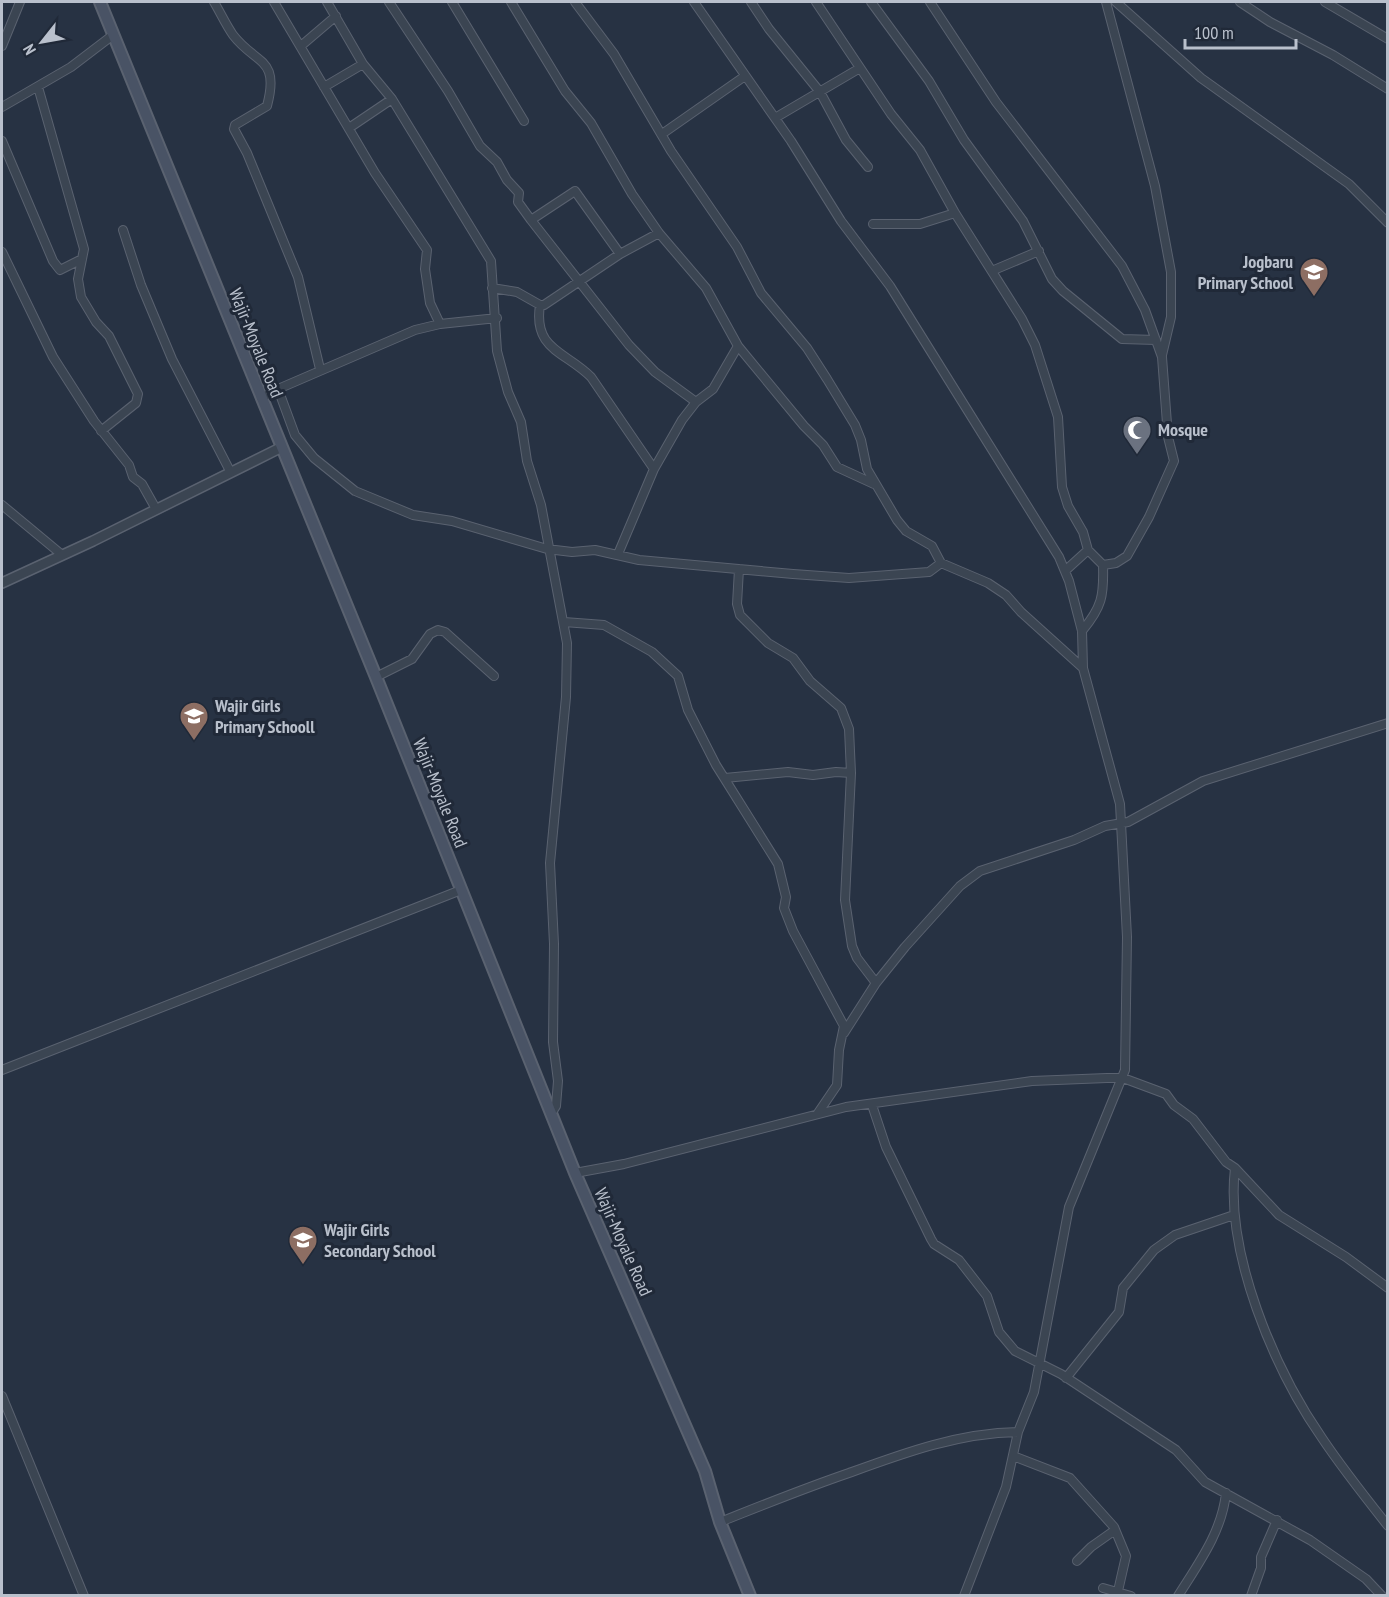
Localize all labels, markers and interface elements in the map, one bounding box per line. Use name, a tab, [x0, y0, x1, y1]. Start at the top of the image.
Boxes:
north arrow	[12, 12, 72, 72]
scale bar	[1185, 12, 1296, 50]
text: 100 m	[1194, 21, 1234, 44]
text: N	[18, 41, 40, 59]
place label: Jogbaru Primary School	[1198, 250, 1294, 294]
school or university icon: Jogbaru Primary School	[1298, 256, 1330, 298]
street label: Wajir-Moyale Road	[224, 285, 289, 401]
mosque icon: Mosque	[1121, 414, 1153, 456]
place label: Mosque	[1158, 418, 1208, 441]
place label: Wajir Girls Primary Schooll	[214, 694, 315, 738]
school or university icon: Wajir Girls Primary Schooll	[178, 700, 210, 742]
street label: Wajir-Moyale Road	[408, 735, 473, 851]
street label: Wajir-Moyale Road	[589, 1184, 658, 1299]
place label: Wajir Girls Secondary School	[323, 1218, 436, 1262]
school or university icon: Wajir Girls Secondary School	[287, 1224, 319, 1266]

